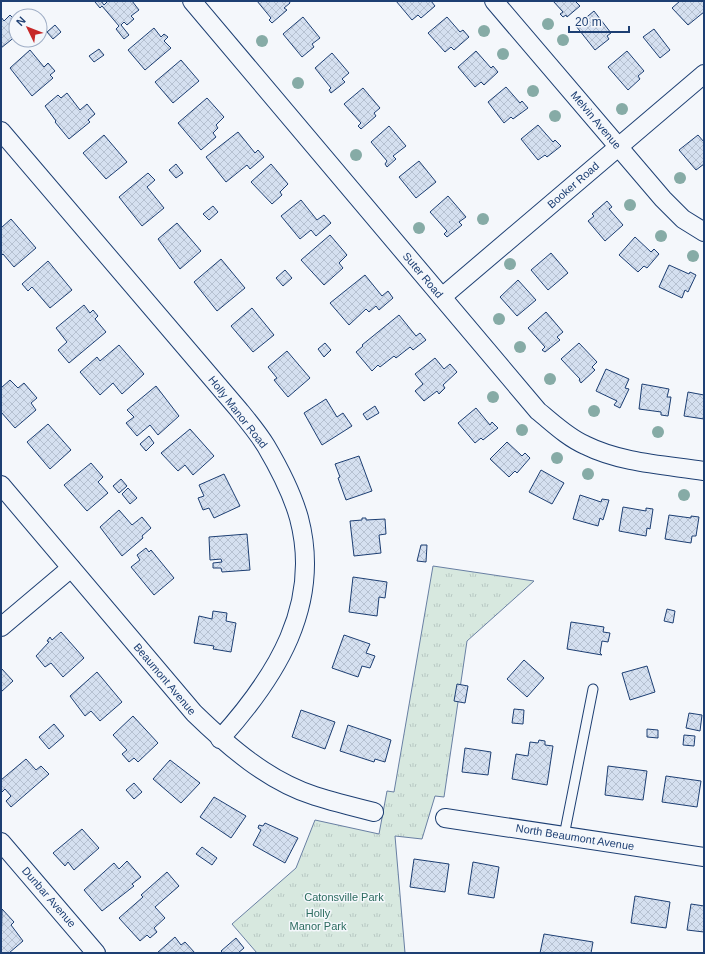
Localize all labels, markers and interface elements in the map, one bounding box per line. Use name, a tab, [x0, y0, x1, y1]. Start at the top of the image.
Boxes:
north arrow	[8, 8, 48, 48]
scale bar	[569, 8, 629, 34]
text: N	[14, 14, 28, 28]
text: 20 m	[575, 15, 602, 29]
street label: Melvin Avenue	[568, 89, 624, 151]
street label: Booker Road	[545, 159, 601, 211]
street label: Suter Road	[401, 250, 445, 300]
street label: Holly Manor Road	[206, 374, 270, 450]
street label: Beaumont Avenue	[132, 641, 198, 717]
street label: North Beaumont Avenue	[515, 822, 635, 852]
street label: Dunbar Avenue	[20, 865, 78, 929]
park label: Catonsville Park	[304, 891, 384, 903]
park label: Holly Manor Park	[290, 907, 347, 932]

